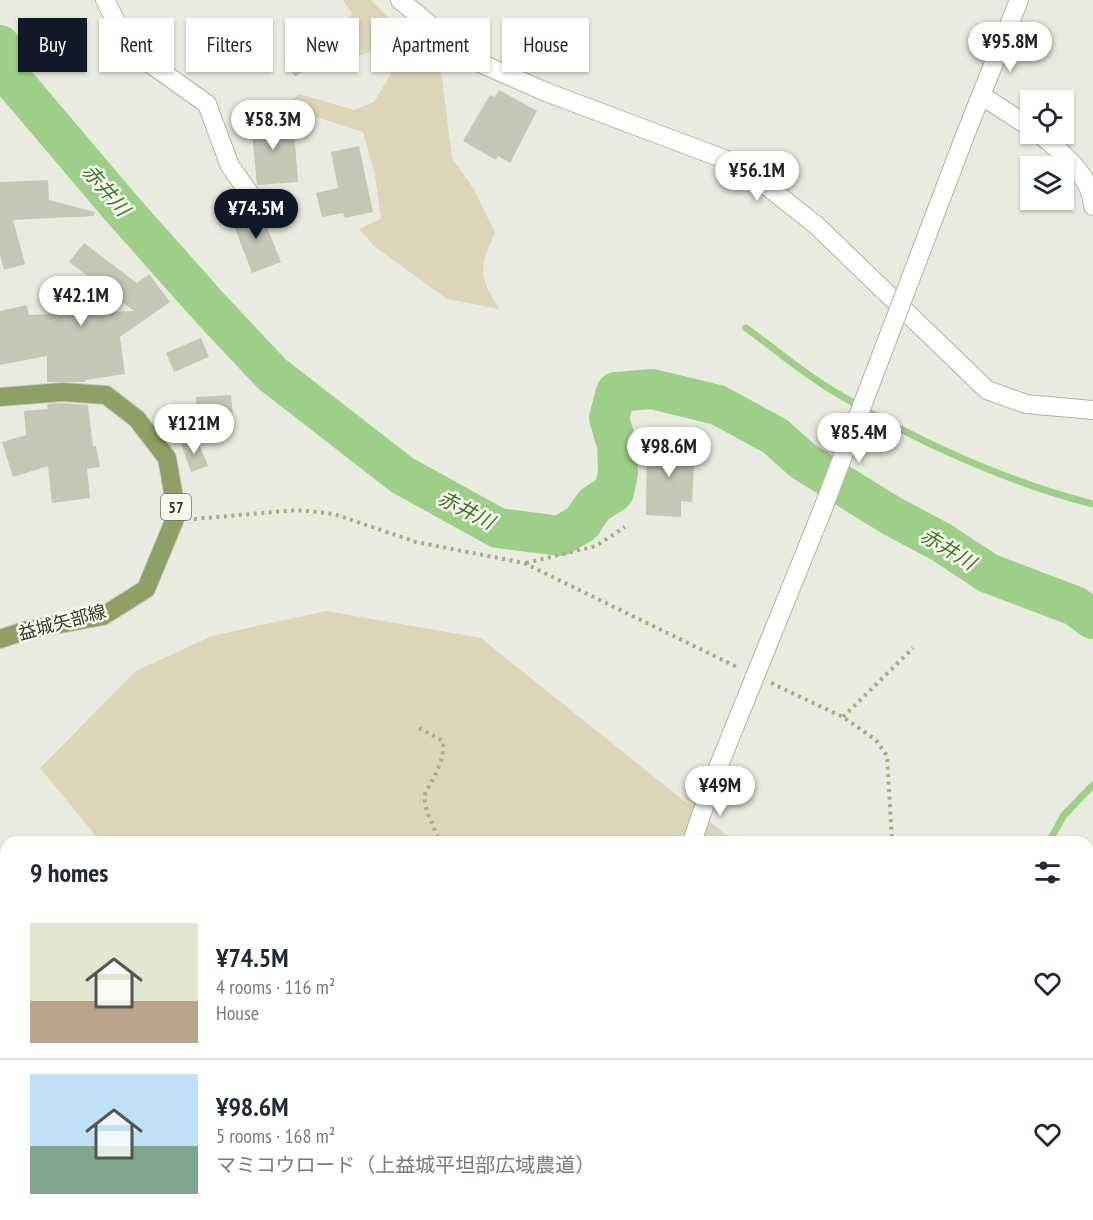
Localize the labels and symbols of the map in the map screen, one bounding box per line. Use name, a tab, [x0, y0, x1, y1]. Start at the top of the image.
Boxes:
pin: ¥95.8M	[961, 22, 1059, 73]
pin: ¥58.3M	[224, 100, 322, 151]
pin: ¥56.1M	[708, 151, 806, 202]
water label: 赤井川	[77, 159, 137, 223]
pin: ¥74.5M	[207, 189, 305, 240]
pin: ¥42.1M	[32, 276, 130, 327]
pin: ¥121M	[152, 404, 236, 455]
pin: ¥85.4M	[810, 413, 908, 464]
pin: ¥98.6M	[620, 427, 718, 478]
water label: 赤井川	[433, 485, 500, 536]
road number: 57	[161, 494, 191, 520]
water label: 赤井川	[916, 522, 982, 577]
street label: 益城矢部線	[16, 599, 108, 645]
pin: ¥49M	[684, 766, 756, 817]

